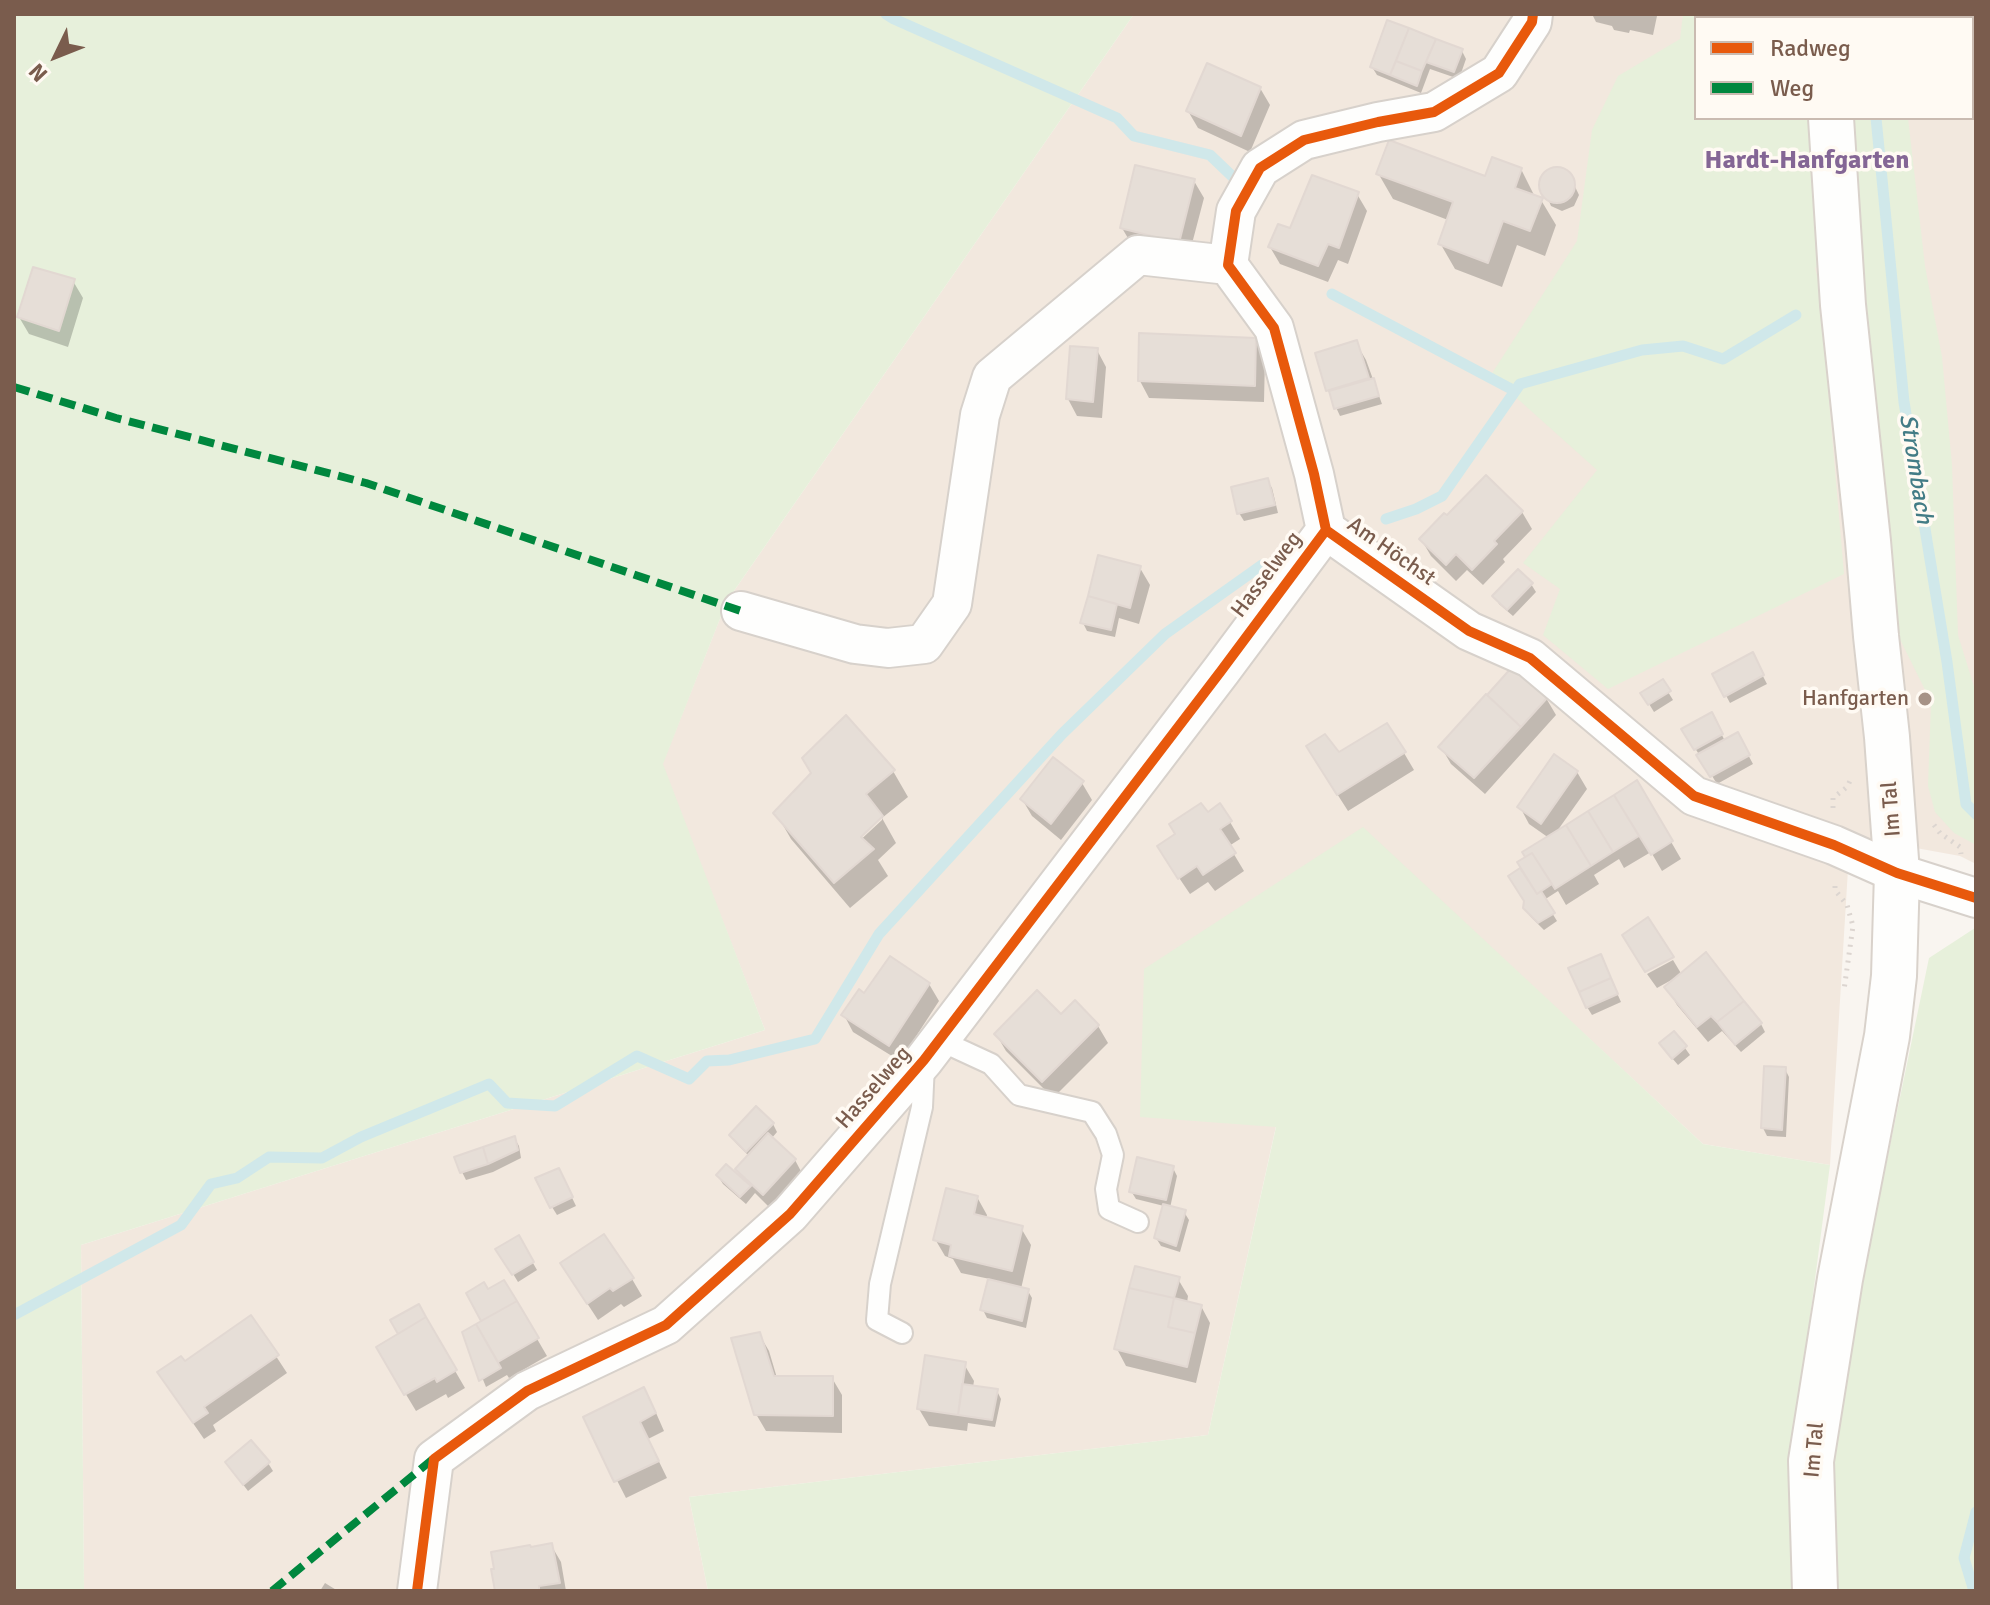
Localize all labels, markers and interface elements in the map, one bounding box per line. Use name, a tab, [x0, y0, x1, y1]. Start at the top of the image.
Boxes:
north arrow	[16, 16, 96, 96]
legend	[1694, 16, 1974, 120]
text: Radweg	[1770, 33, 1851, 63]
text: N	[23, 58, 53, 88]
text: Weg	[1770, 73, 1814, 103]
district label: Hardt-Hanfgarten	[1705, 145, 1909, 177]
water label: Strombach	[1892, 412, 1938, 526]
street label: Am Höchst	[1342, 512, 1440, 592]
street label: Hasselweg	[1226, 527, 1308, 623]
place label: Hanfgarten	[1802, 686, 1909, 712]
marker: Hanfgarten	[1916, 690, 1934, 708]
street label: Im Tal	[1877, 780, 1907, 838]
street label: Hasselweg	[831, 1041, 917, 1135]
street label: Im Tal	[1799, 1421, 1831, 1479]

